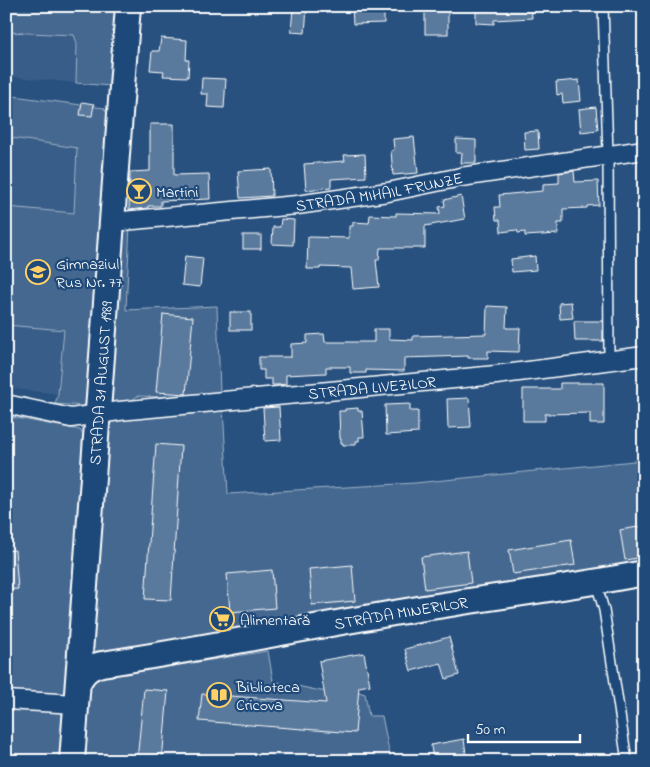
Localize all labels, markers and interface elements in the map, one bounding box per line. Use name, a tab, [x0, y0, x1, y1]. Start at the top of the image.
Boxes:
street label: STRADA MIHAIL FRUNZE	[294, 167, 465, 219]
bar icon: Martini	[126, 178, 152, 204]
place label: Martini	[156, 181, 198, 205]
place label: Gimnaziul Rus Nr. 77	[56, 253, 123, 295]
school or university icon: Gimnaziul Rus Nr. 77	[25, 259, 51, 285]
street label: STRADA 31 AUGUST 1989	[84, 300, 120, 466]
street label: STRADA LIVEZILOR	[307, 371, 437, 407]
street label: STRADA MINERILOR	[333, 591, 469, 637]
supermarket icon: Alimentară	[209, 606, 235, 632]
place label: Alimentară	[240, 609, 310, 633]
place label: Biblioteca Cricova	[235, 676, 300, 718]
library icon: Biblioteca Cricova	[206, 682, 232, 708]
scale bar	[468, 712, 580, 744]
text: 50 m	[475, 719, 506, 741]

